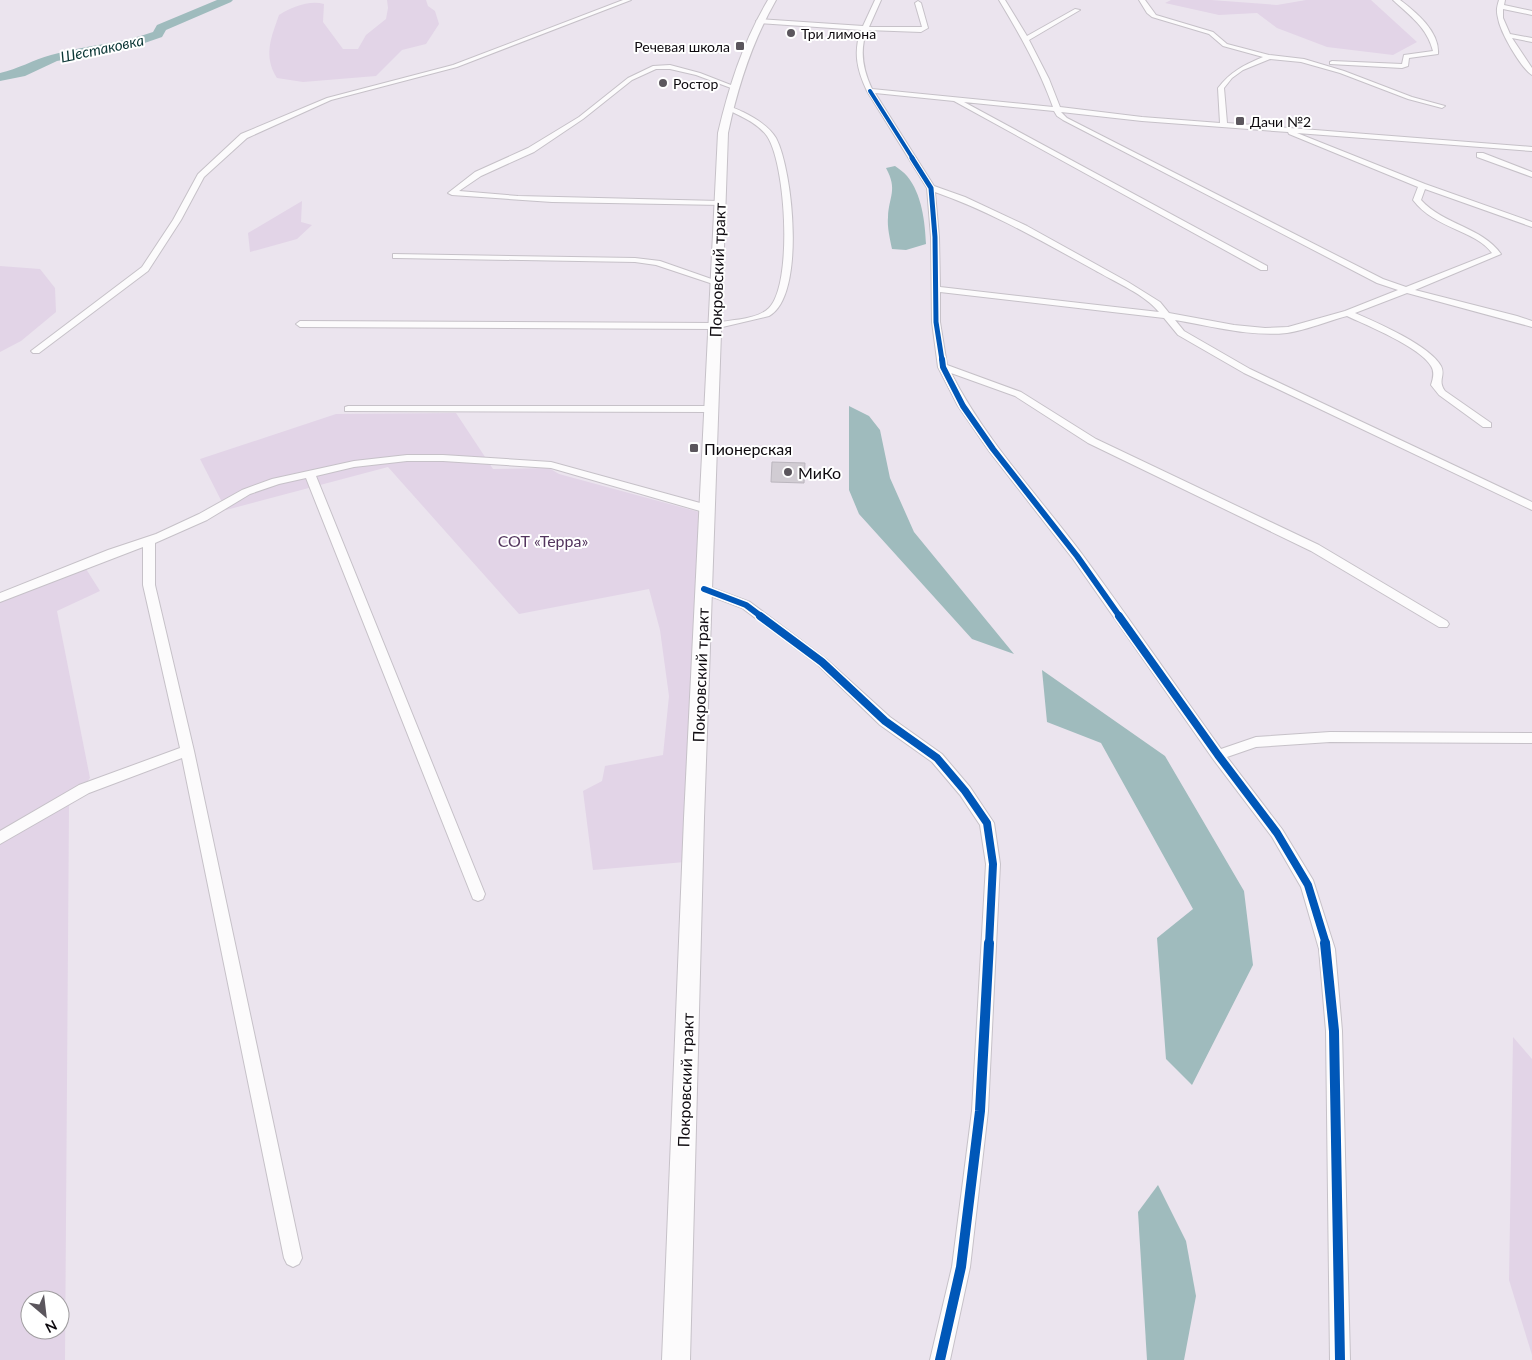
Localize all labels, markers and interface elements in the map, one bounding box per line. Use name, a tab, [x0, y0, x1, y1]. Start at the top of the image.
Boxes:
place label: Три лимона	[801, 25, 876, 42]
marker: Три лимона	[785, 27, 797, 39]
water label: Шестаковка	[59, 30, 146, 66]
place label: Речевая школа	[634, 38, 730, 55]
marker: Речевая школа	[734, 40, 746, 52]
place label: Ростор	[673, 75, 718, 92]
marker: Ростор	[657, 77, 669, 89]
place label: Дачи №2	[1250, 113, 1311, 130]
marker: Дачи №2	[1234, 115, 1246, 127]
street label: Покровский тракт	[705, 202, 729, 338]
place label: Пионерская	[704, 439, 792, 458]
marker: Пионерская	[688, 442, 700, 454]
place label: МиКо	[798, 463, 841, 482]
marker: МиКо	[782, 466, 794, 478]
park label: СОТ «Терра»	[498, 531, 588, 550]
street label: Покровский тракт	[688, 607, 712, 743]
street label: Покровский тракт	[673, 1012, 697, 1148]
north arrow	[20, 1290, 70, 1340]
text: N	[43, 1317, 60, 1337]

